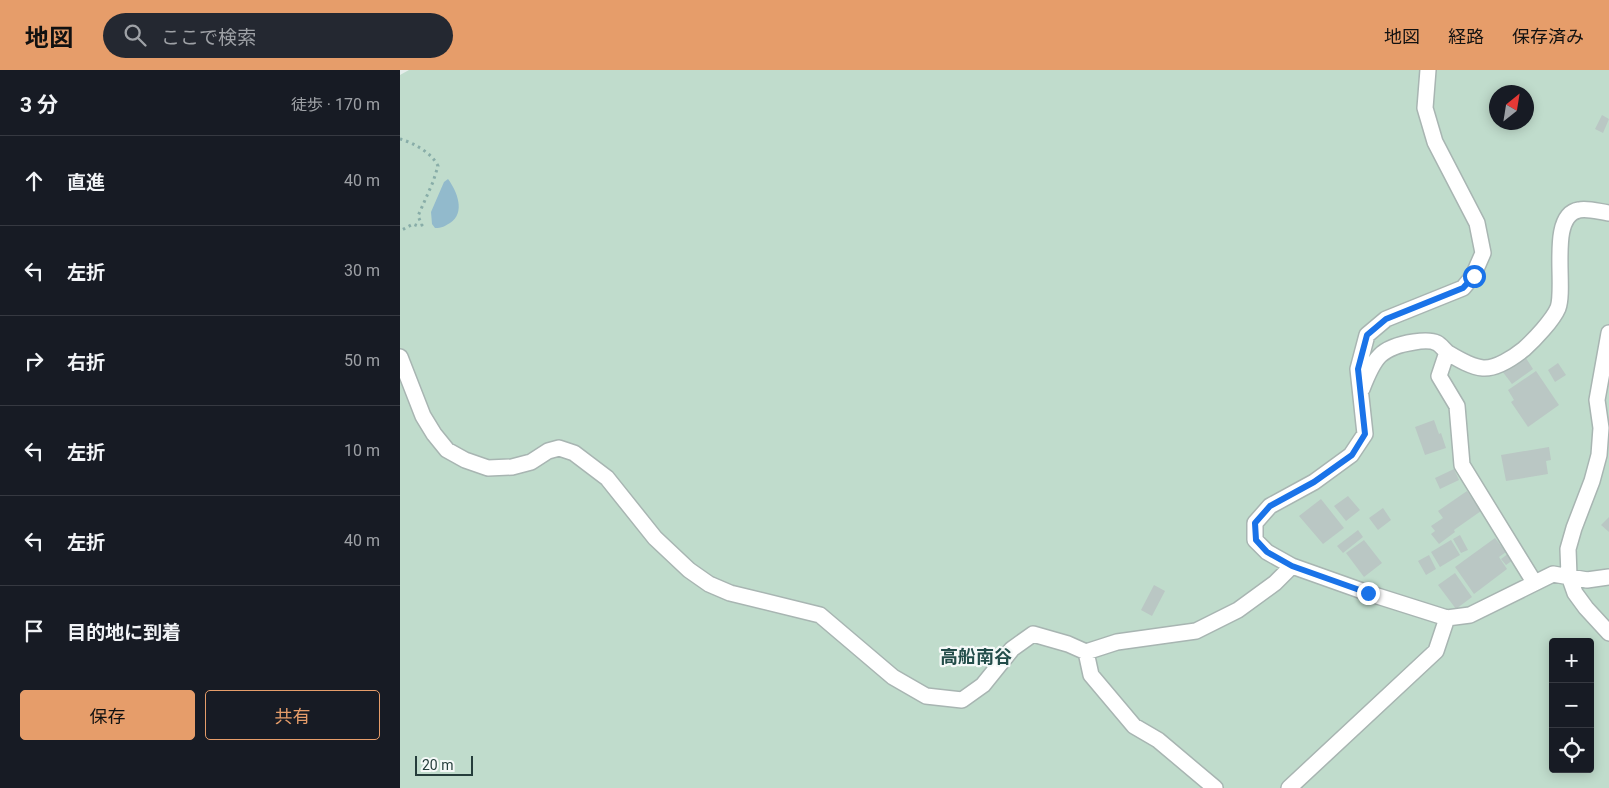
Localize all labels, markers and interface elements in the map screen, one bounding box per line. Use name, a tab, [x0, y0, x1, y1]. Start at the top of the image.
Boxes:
search box	[103, 13, 453, 58]
icon: search	[121, 21, 149, 49]
text: 地図	[25, 24, 73, 52]
text: ここで検索	[161, 26, 256, 49]
text: 地図	[1384, 26, 1420, 47]
text: 経路	[1448, 26, 1484, 47]
text: 保存済み	[1512, 26, 1584, 47]
north arrow	[1489, 85, 1534, 130]
text: 3 分	[20, 93, 58, 117]
text: 徒歩 · 170 m	[291, 95, 380, 114]
icon: ahead	[20, 167, 48, 195]
text: 直進	[67, 171, 105, 194]
text: 40 m	[344, 171, 380, 190]
icon: left	[20, 257, 48, 285]
text: 左折	[67, 261, 105, 284]
text: 30 m	[344, 261, 380, 280]
route start	[1463, 265, 1486, 288]
icon: right	[20, 347, 48, 375]
text: 右折	[67, 351, 105, 374]
text: 50 m	[344, 351, 380, 370]
icon: left	[20, 437, 48, 465]
text: 左折	[67, 441, 105, 464]
text: 10 m	[344, 441, 380, 460]
icon: left	[20, 527, 48, 555]
text: 左折	[67, 531, 105, 554]
text: 40 m	[344, 531, 380, 550]
route end	[1357, 582, 1380, 605]
icon: arrive	[20, 617, 48, 645]
text: 目的地に到着	[67, 621, 181, 644]
map controls	[1549, 638, 1594, 773]
button: +	[1549, 638, 1594, 683]
district label: 高船南谷	[940, 646, 1012, 667]
button: −	[1549, 683, 1594, 728]
button: 保存	[20, 690, 195, 740]
button: 共有	[205, 690, 380, 740]
button: locate	[1549, 728, 1594, 773]
scale bar	[415, 753, 472, 776]
text: 20 m	[422, 757, 454, 773]

